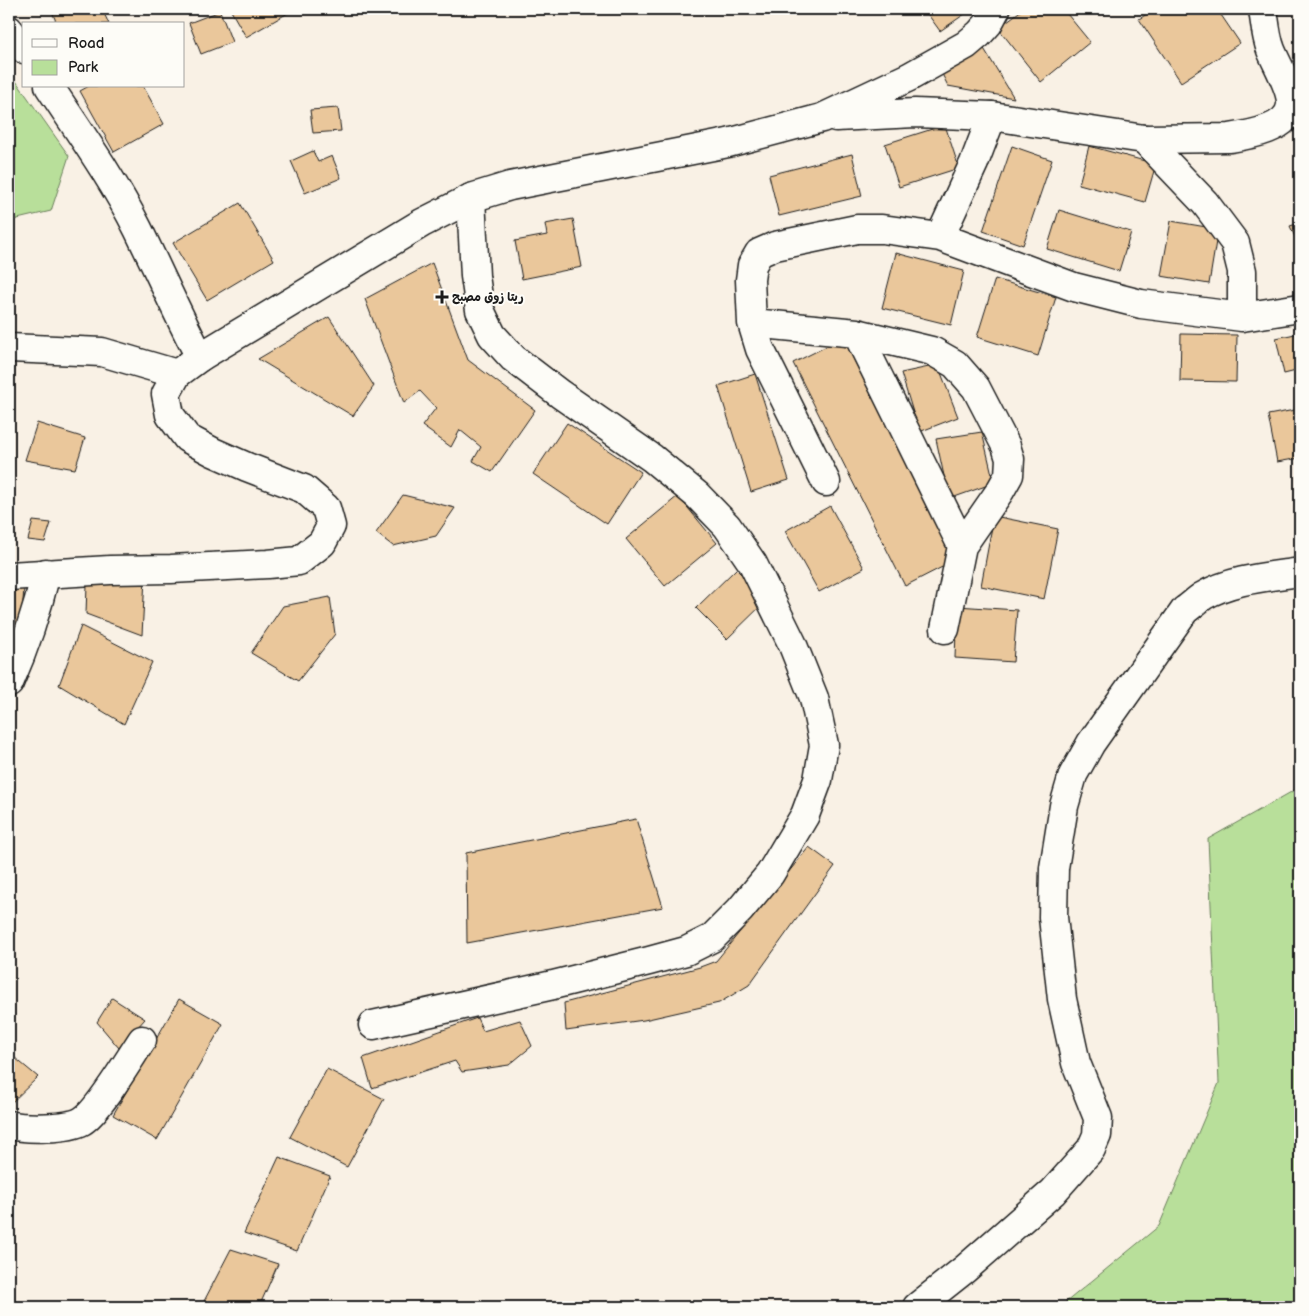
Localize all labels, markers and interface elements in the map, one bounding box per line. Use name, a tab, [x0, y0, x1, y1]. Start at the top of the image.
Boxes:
legend	[22, 22, 185, 88]
text: Road	[68, 34, 104, 53]
text: Park	[68, 58, 99, 77]
place label: ريتا زوق مصبح	[452, 290, 524, 305]
marker: ريتا زوق مصبح	[436, 291, 448, 303]

